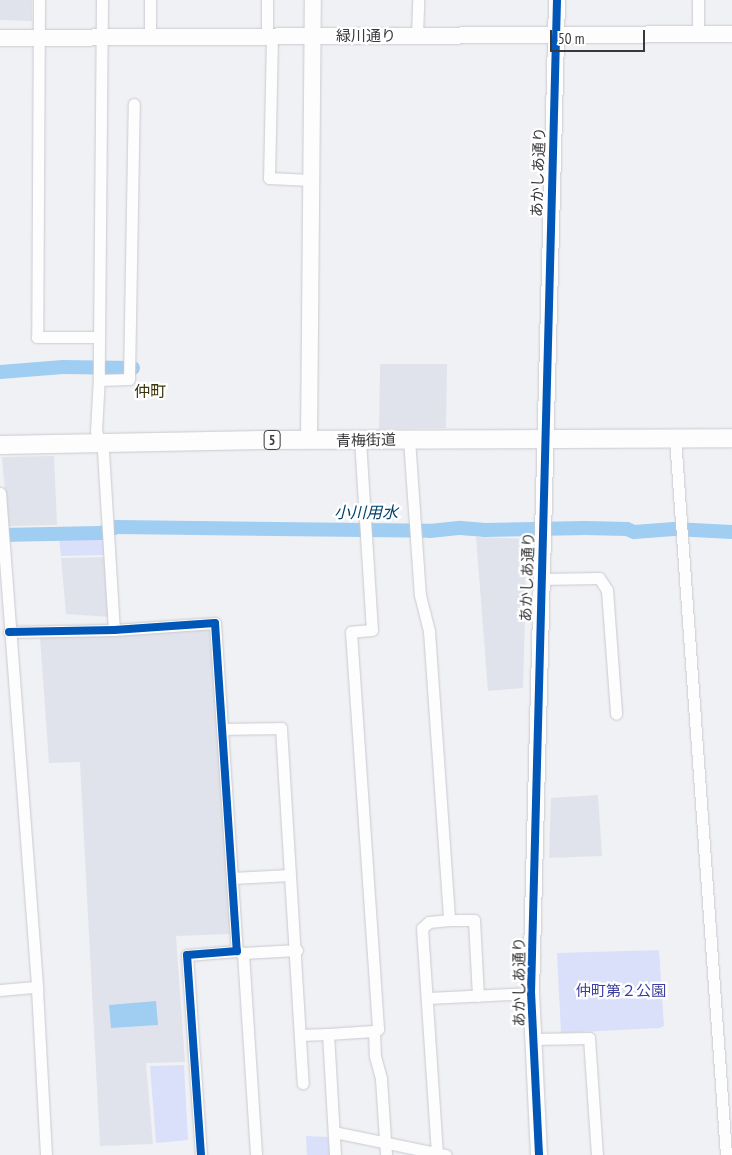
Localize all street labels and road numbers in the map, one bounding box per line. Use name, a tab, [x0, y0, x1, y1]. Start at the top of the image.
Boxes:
street label: 緑川通り	[336, 27, 396, 45]
street label: あかしあ通り	[527, 127, 549, 217]
road number: 5	[263, 428, 281, 452]
street label: 青梅街道	[336, 430, 396, 450]
street label: あかしあ通り	[516, 532, 538, 622]
street label: あかしあ通り	[510, 937, 528, 1027]

